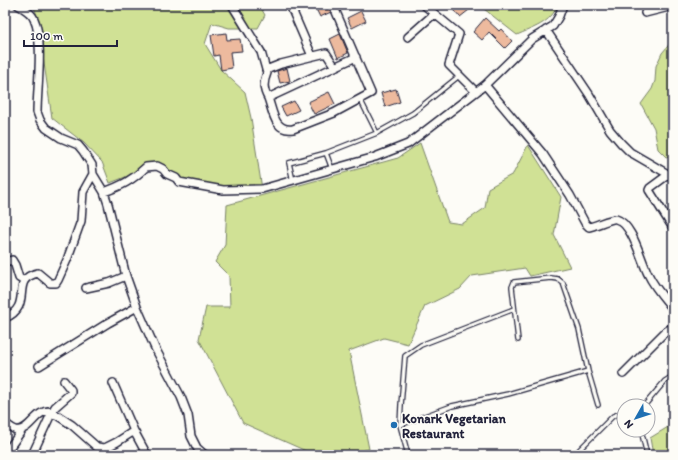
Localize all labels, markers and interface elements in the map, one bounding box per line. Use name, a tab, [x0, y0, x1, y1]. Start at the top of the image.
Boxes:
scale bar	[24, 22, 117, 48]
text: 100 m	[30, 29, 63, 43]
north arrow	[616, 398, 656, 438]
place label: Konark Vegetarian Restaurant	[402, 411, 506, 441]
text: N	[621, 417, 636, 431]
marker: Konark Vegetarian Restaurant	[389, 420, 399, 430]

